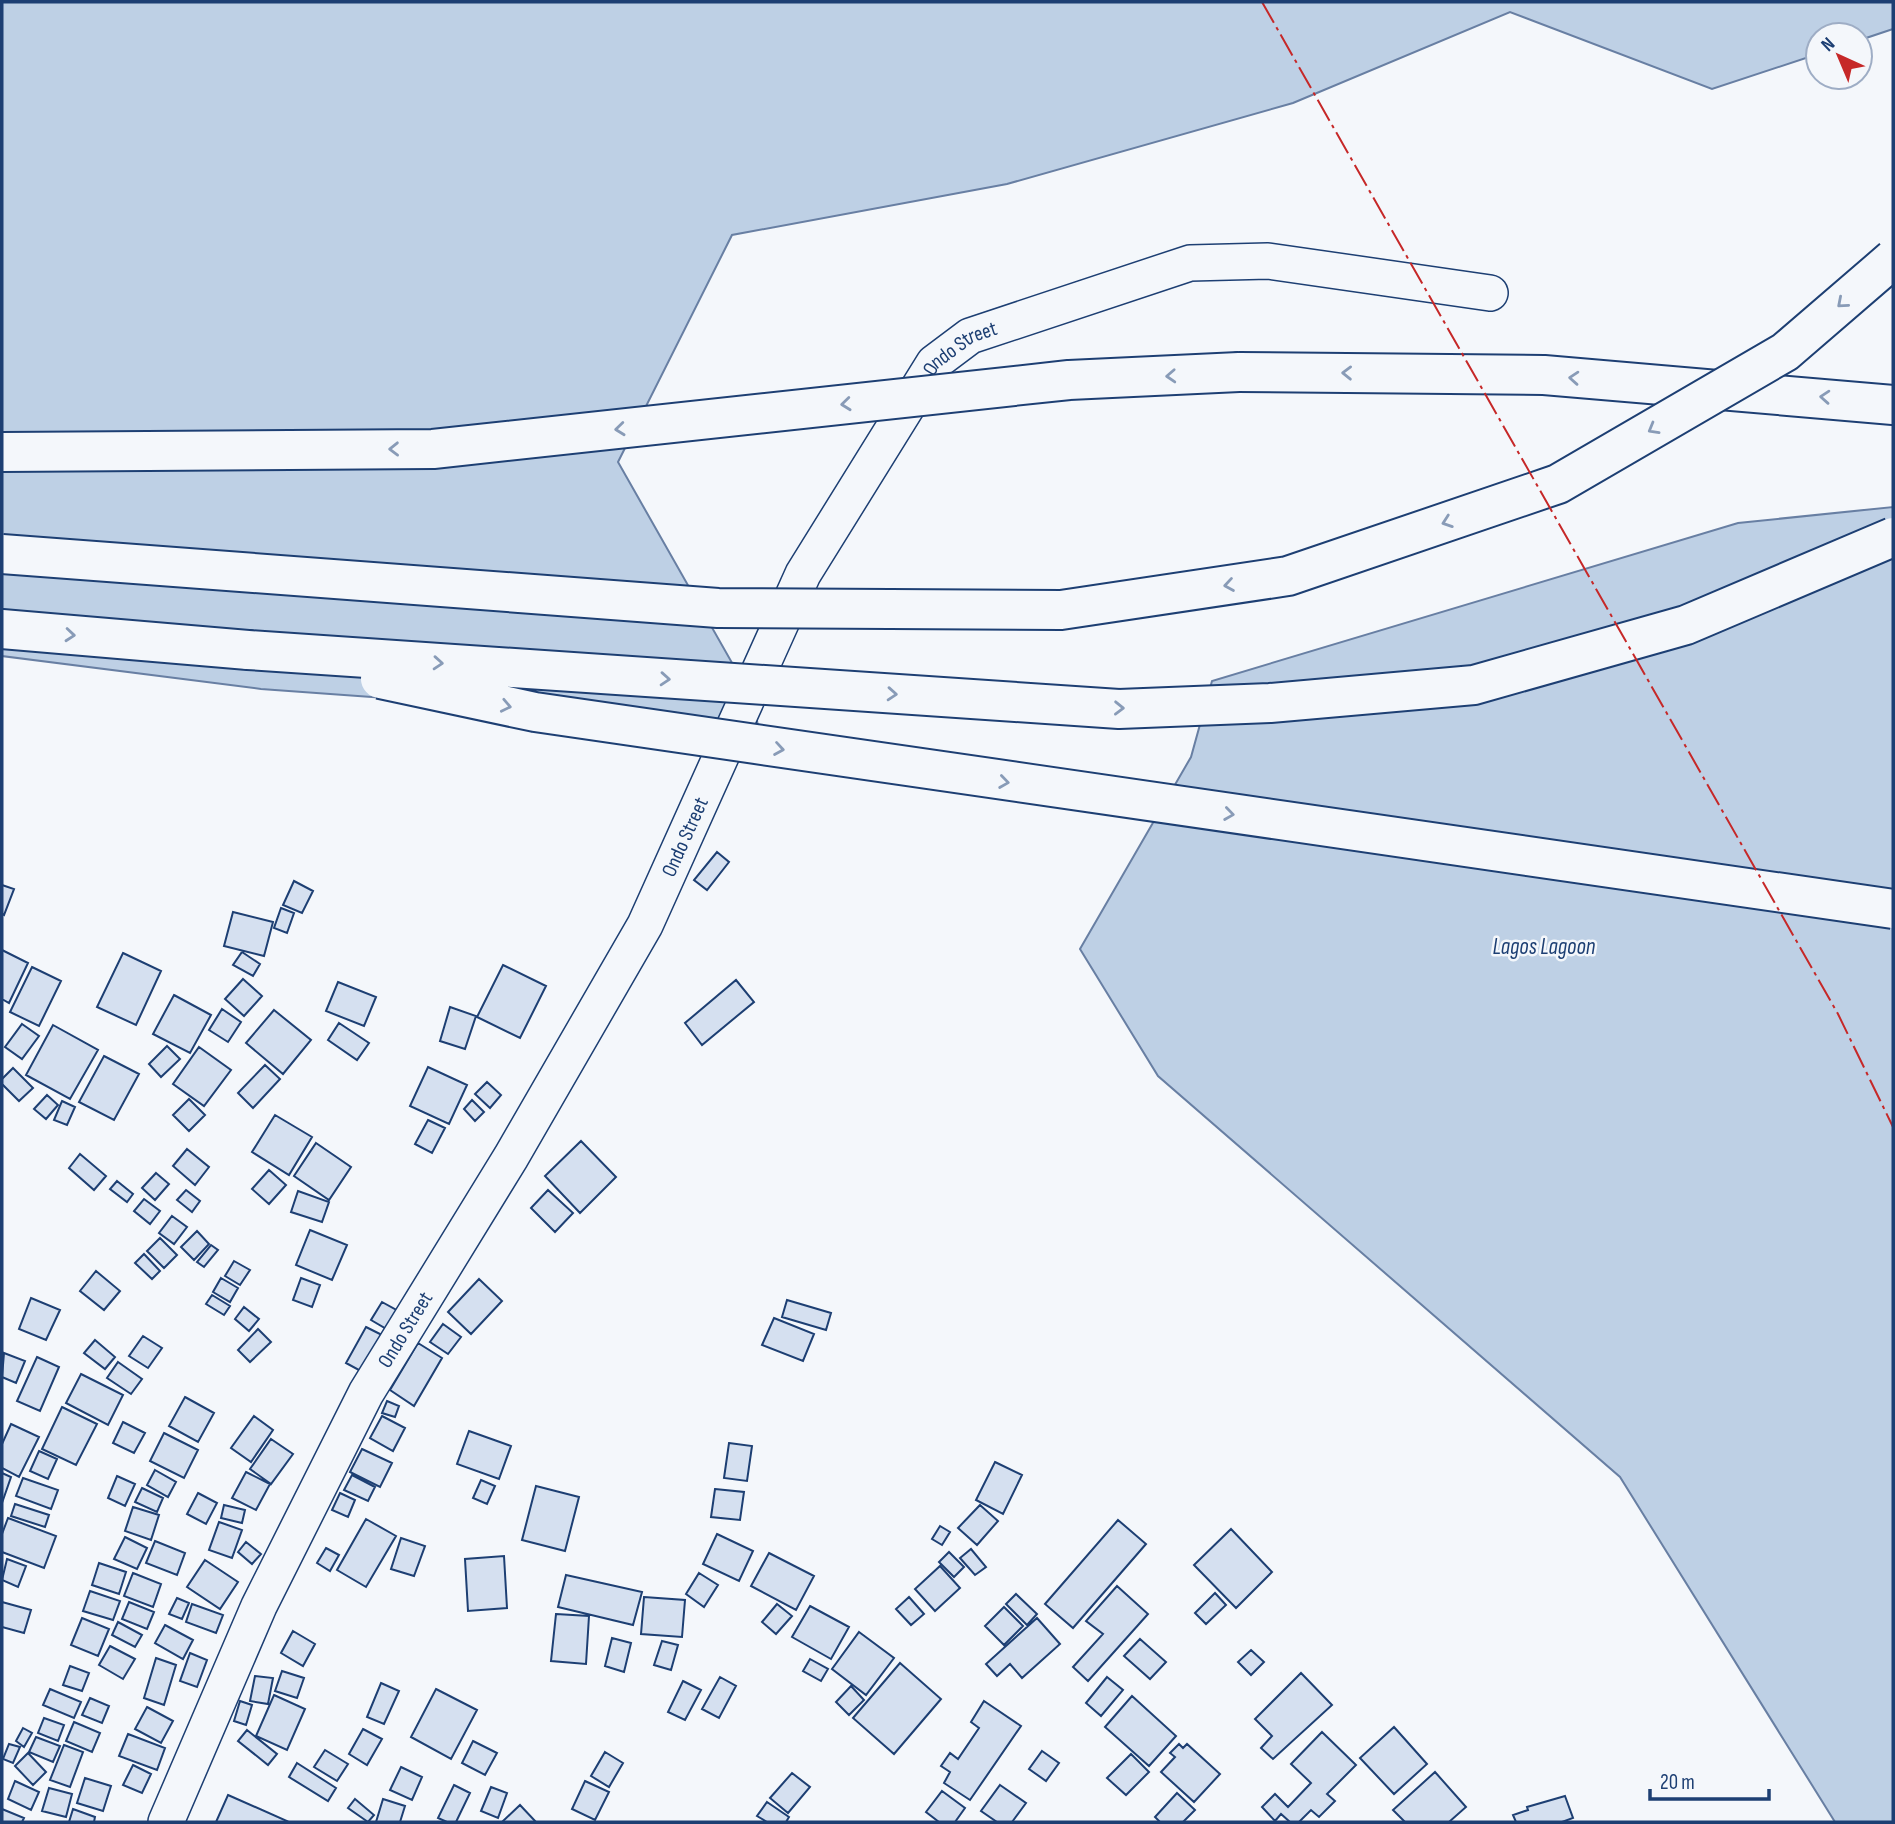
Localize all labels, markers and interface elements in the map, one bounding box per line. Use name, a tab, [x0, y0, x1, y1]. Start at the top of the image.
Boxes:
north arrow	[1804, 21, 1874, 91]
text: N	[1817, 33, 1840, 57]
one-way arrow	[1837, 295, 1850, 307]
street label: Ondo Street	[917, 315, 1000, 380]
one-way arrow	[1341, 366, 1352, 381]
one-way arrow	[1165, 368, 1176, 383]
one-way arrow	[1568, 371, 1579, 386]
one-way arrow	[1820, 390, 1831, 405]
one-way arrow	[841, 397, 852, 412]
one-way arrow	[614, 421, 626, 436]
one-way arrow	[1648, 421, 1661, 434]
one-way arrow	[388, 442, 399, 457]
one-way arrow	[1441, 514, 1453, 528]
one-way arrow	[1223, 577, 1235, 592]
one-way arrow	[65, 627, 76, 642]
one-way arrow	[433, 655, 444, 670]
one-way arrow	[660, 671, 671, 686]
one-way arrow	[887, 686, 898, 701]
one-way arrow	[500, 698, 512, 712]
one-way arrow	[1114, 700, 1125, 716]
one-way arrow	[773, 741, 785, 756]
one-way arrow	[998, 774, 1010, 789]
street label: Ondo Street	[656, 793, 713, 881]
one-way arrow	[1224, 807, 1235, 822]
water label: Lagos Lagoon	[1493, 933, 1596, 961]
street label: Ondo Street	[372, 1287, 438, 1372]
scale bar	[1650, 1758, 1769, 1802]
text: 20 m	[1660, 1770, 1695, 1795]

